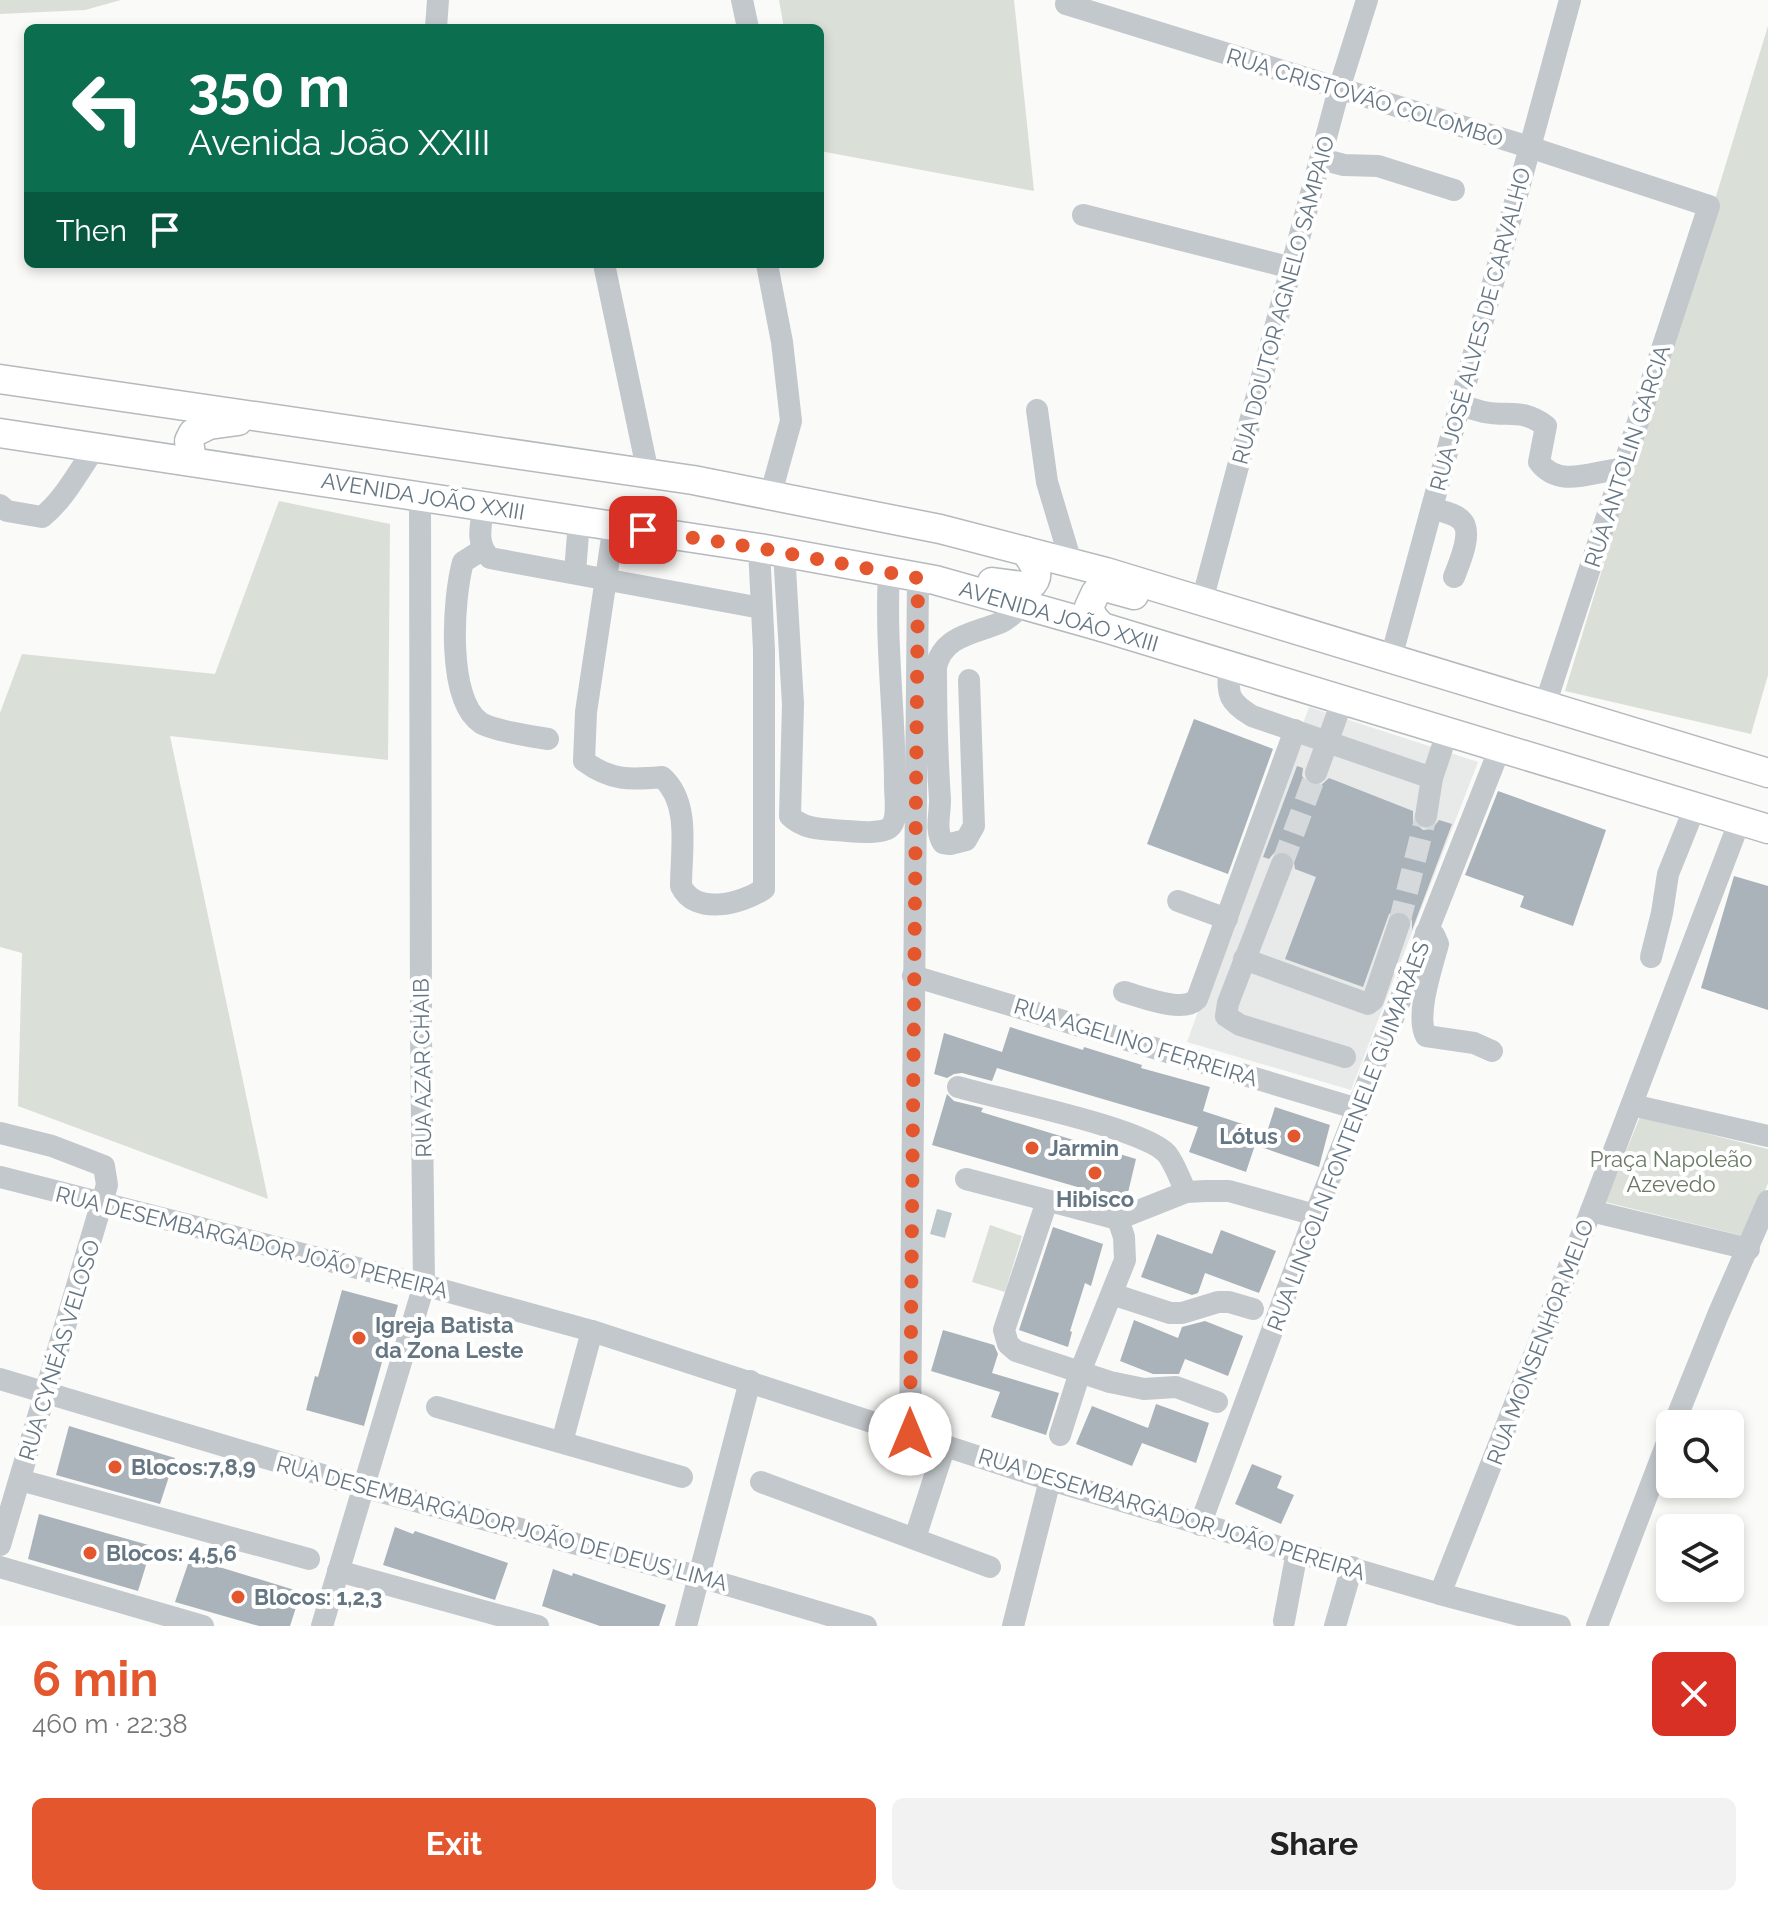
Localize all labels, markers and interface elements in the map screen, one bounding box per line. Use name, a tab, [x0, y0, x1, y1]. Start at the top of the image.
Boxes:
street label: RUA CRISTOVÃO COLOMBO	[1224, 42, 1506, 152]
text: 350 m	[188, 54, 350, 120]
icon: left	[56, 56, 160, 160]
text: Avenida João XXIII	[188, 121, 490, 163]
street label: RUA DOUTOR AGNELO SAMPAIO	[1227, 133, 1339, 467]
street label: RUA JOSÉ ALVES DE CARVALHO	[1424, 165, 1536, 493]
icon: arrive	[143, 208, 187, 252]
text: Then	[56, 213, 127, 248]
street label: RUA ANTOLIN GARCIA	[1579, 342, 1675, 570]
street label: AVENIDA JOÃO XXIII	[319, 467, 527, 525]
pin	[609, 496, 677, 564]
icon: arrive	[621, 508, 665, 552]
street label: AVENIDA JOÃO XXIII	[957, 575, 1161, 657]
street label: RUA LINCOLN FONTENELE GUIMARÃES	[1261, 937, 1435, 1335]
street label: RUA AZAR CHAIB	[407, 978, 437, 1158]
street label: RUA AGELINO FERREIRA	[1011, 993, 1261, 1092]
place label: Lótus	[1219, 1123, 1278, 1149]
marker: Lótus	[1285, 1127, 1303, 1145]
place label: Jarmin	[1048, 1135, 1119, 1161]
marker: Jarmin	[1023, 1139, 1041, 1157]
park label: Praça Napoleão Azevedo	[1590, 1146, 1752, 1197]
marker: Hibisco	[1086, 1164, 1104, 1182]
street label: RUA DESEMBARGADOR JOÃO PEREIRA	[53, 1181, 451, 1303]
place label: Hibisco	[1056, 1186, 1134, 1212]
street label: RUA MONSENHOR MELO	[1481, 1216, 1599, 1468]
street label: RUA CYNÉAS VELOSO	[13, 1237, 105, 1463]
place label: Igreja Batista da Zona Leste	[375, 1312, 523, 1363]
marker: Igreja Batista da Zona Leste	[350, 1329, 368, 1347]
position arrow	[868, 1392, 952, 1476]
map controls	[1656, 1410, 1744, 1602]
button: search	[1656, 1410, 1744, 1498]
street label: RUA DESEMBARGADOR JOÃO PEREIRA	[975, 1443, 1369, 1585]
street label: RUA DESEMBARGADOR JOÃO DE DEUS LIMA	[274, 1450, 730, 1596]
place label: Blocos:7,8,9	[131, 1454, 256, 1480]
marker: Blocos:7,8,9	[106, 1458, 124, 1476]
button: layers	[1656, 1514, 1744, 1602]
place label: Blocos: 4,5,6	[106, 1540, 237, 1566]
marker: Blocos: 4,5,6	[81, 1544, 99, 1562]
place label: Blocos: 1,2,3	[254, 1584, 382, 1610]
marker: Blocos: 1,2,3	[229, 1588, 247, 1606]
text: 6 min	[32, 1651, 159, 1707]
button: close	[1652, 1652, 1736, 1736]
text: 460 m · 22:38	[32, 1709, 188, 1739]
button: Exit	[32, 1798, 876, 1890]
button: Share	[892, 1798, 1736, 1890]

